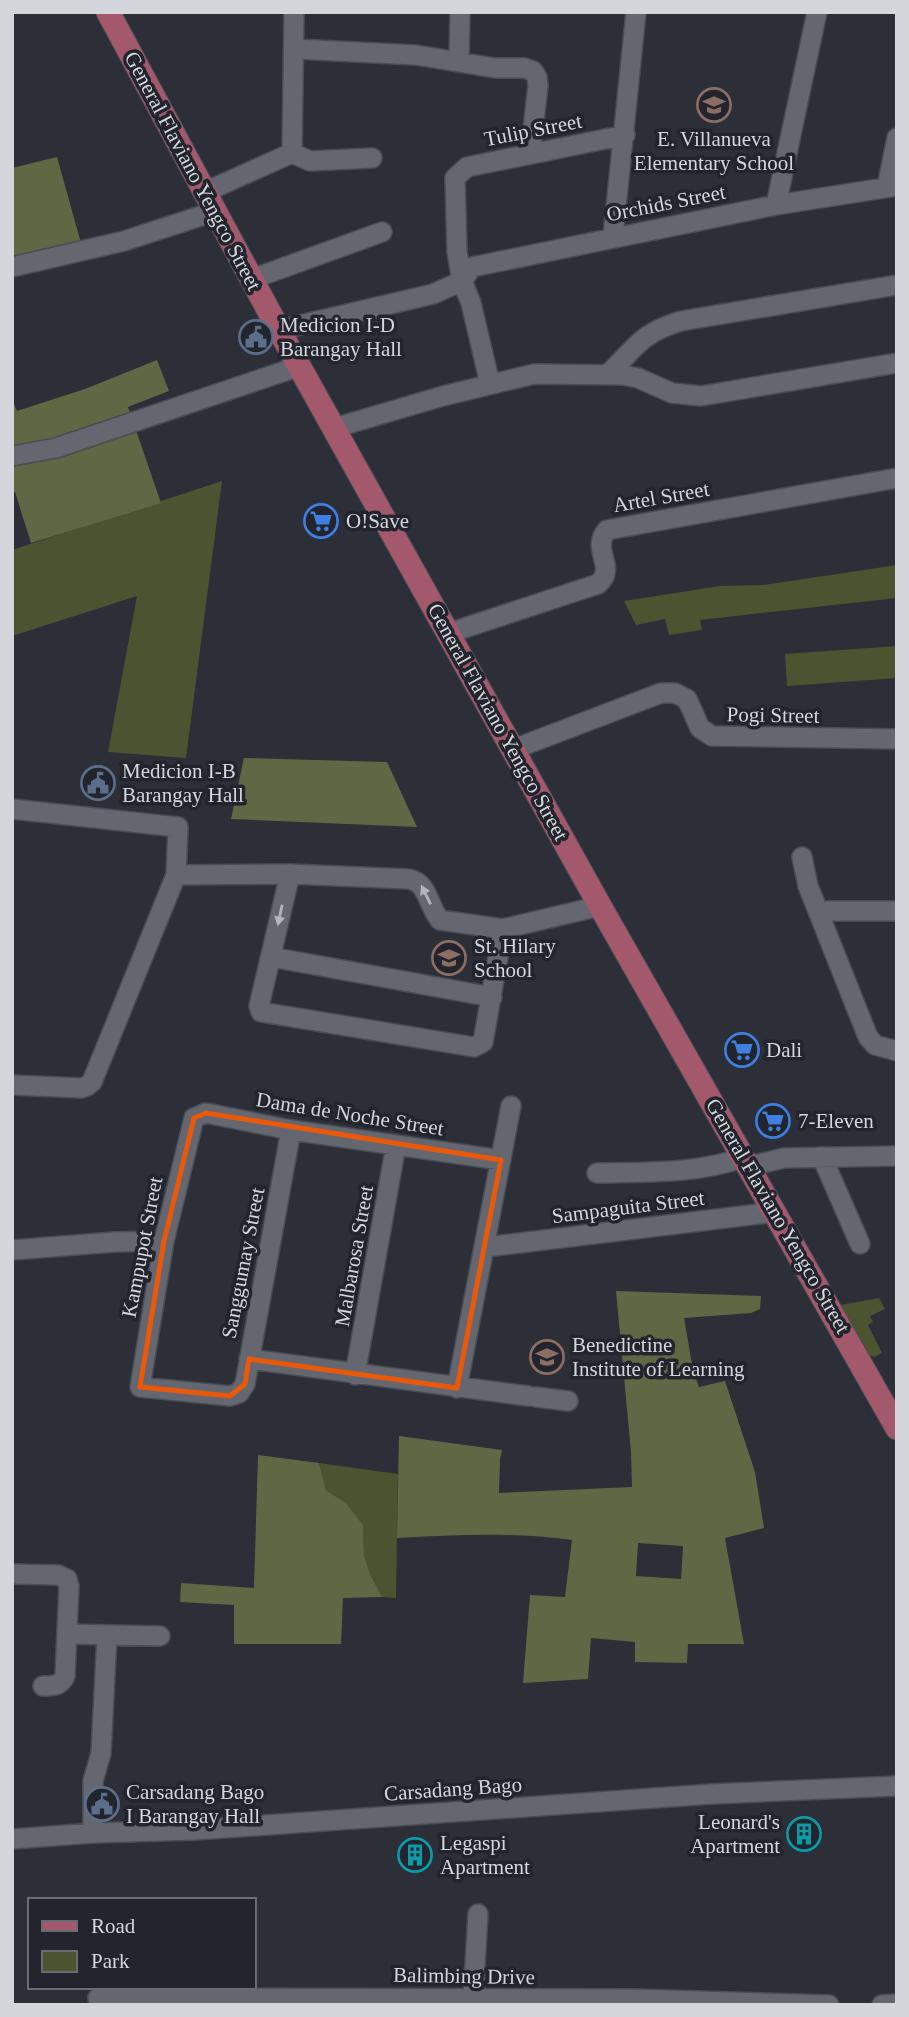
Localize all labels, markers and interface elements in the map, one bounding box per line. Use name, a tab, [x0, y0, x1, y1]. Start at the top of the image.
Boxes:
street label: General Flaviano Yengco Street	[120, 47, 266, 295]
school or university icon: E. Villanueva Elementary School	[695, 86, 733, 124]
street label: Tulip Street	[482, 109, 584, 151]
place label: E. Villanueva Elementary School	[634, 127, 794, 175]
street label: Orchids Street	[604, 180, 728, 226]
place label: Medicion I-D Barangay Hall	[280, 313, 402, 361]
public building icon: Medicion I-D Barangay Hall	[237, 318, 275, 356]
street label: Artel Street	[611, 477, 711, 517]
supermarket icon: O!Save	[302, 502, 340, 540]
place label: O!Save	[346, 509, 409, 533]
street label: General Flaviano Yengco Street	[423, 599, 573, 845]
street label: Pogi Street	[726, 702, 820, 728]
place label: Medicion I-B Barangay Hall	[122, 759, 244, 807]
public building icon: Medicion I-B Barangay Hall	[79, 764, 117, 802]
one-way arrow	[420, 885, 432, 905]
one-way arrow	[275, 904, 286, 926]
place label: St. Hilary School	[474, 934, 556, 982]
school or university icon: St. Hilary School	[430, 939, 468, 977]
supermarket icon: Dali	[723, 1031, 761, 1069]
place label: Dali	[766, 1038, 802, 1062]
street label: Dama de Noche Street	[255, 1087, 446, 1141]
street label: General Flaviano Yengco Street	[701, 1094, 855, 1338]
supermarket icon: 7-Eleven	[754, 1102, 792, 1140]
place label: 7-Eleven	[798, 1109, 874, 1133]
street label: Kampupot Street	[117, 1174, 167, 1319]
street label: Malbarosa Street	[330, 1183, 378, 1328]
street label: Sanggumay Street	[217, 1185, 269, 1341]
street label: Sampaguita Street	[550, 1186, 706, 1228]
place label: Benedictine Institute of Learning	[572, 1333, 745, 1381]
school or university icon: Benedictine Institute of Learning	[528, 1338, 566, 1376]
street label: Carsadang Bago	[383, 1772, 523, 1806]
place label: Carsadang Bago I Barangay Hall	[126, 1780, 264, 1828]
public building icon: Carsadang Bago I Barangay Hall	[83, 1785, 121, 1823]
place label: Leonard's Apartment	[690, 1810, 780, 1858]
building icon: Leonard's Apartment	[785, 1815, 823, 1853]
place label: Legaspi Apartment	[440, 1831, 530, 1879]
building icon: Legaspi Apartment	[396, 1836, 434, 1874]
legend	[28, 1898, 256, 1989]
text: Road	[91, 1914, 136, 1938]
text: Park	[91, 1949, 130, 1973]
street label: Balimbing Drive	[393, 1963, 535, 1989]

